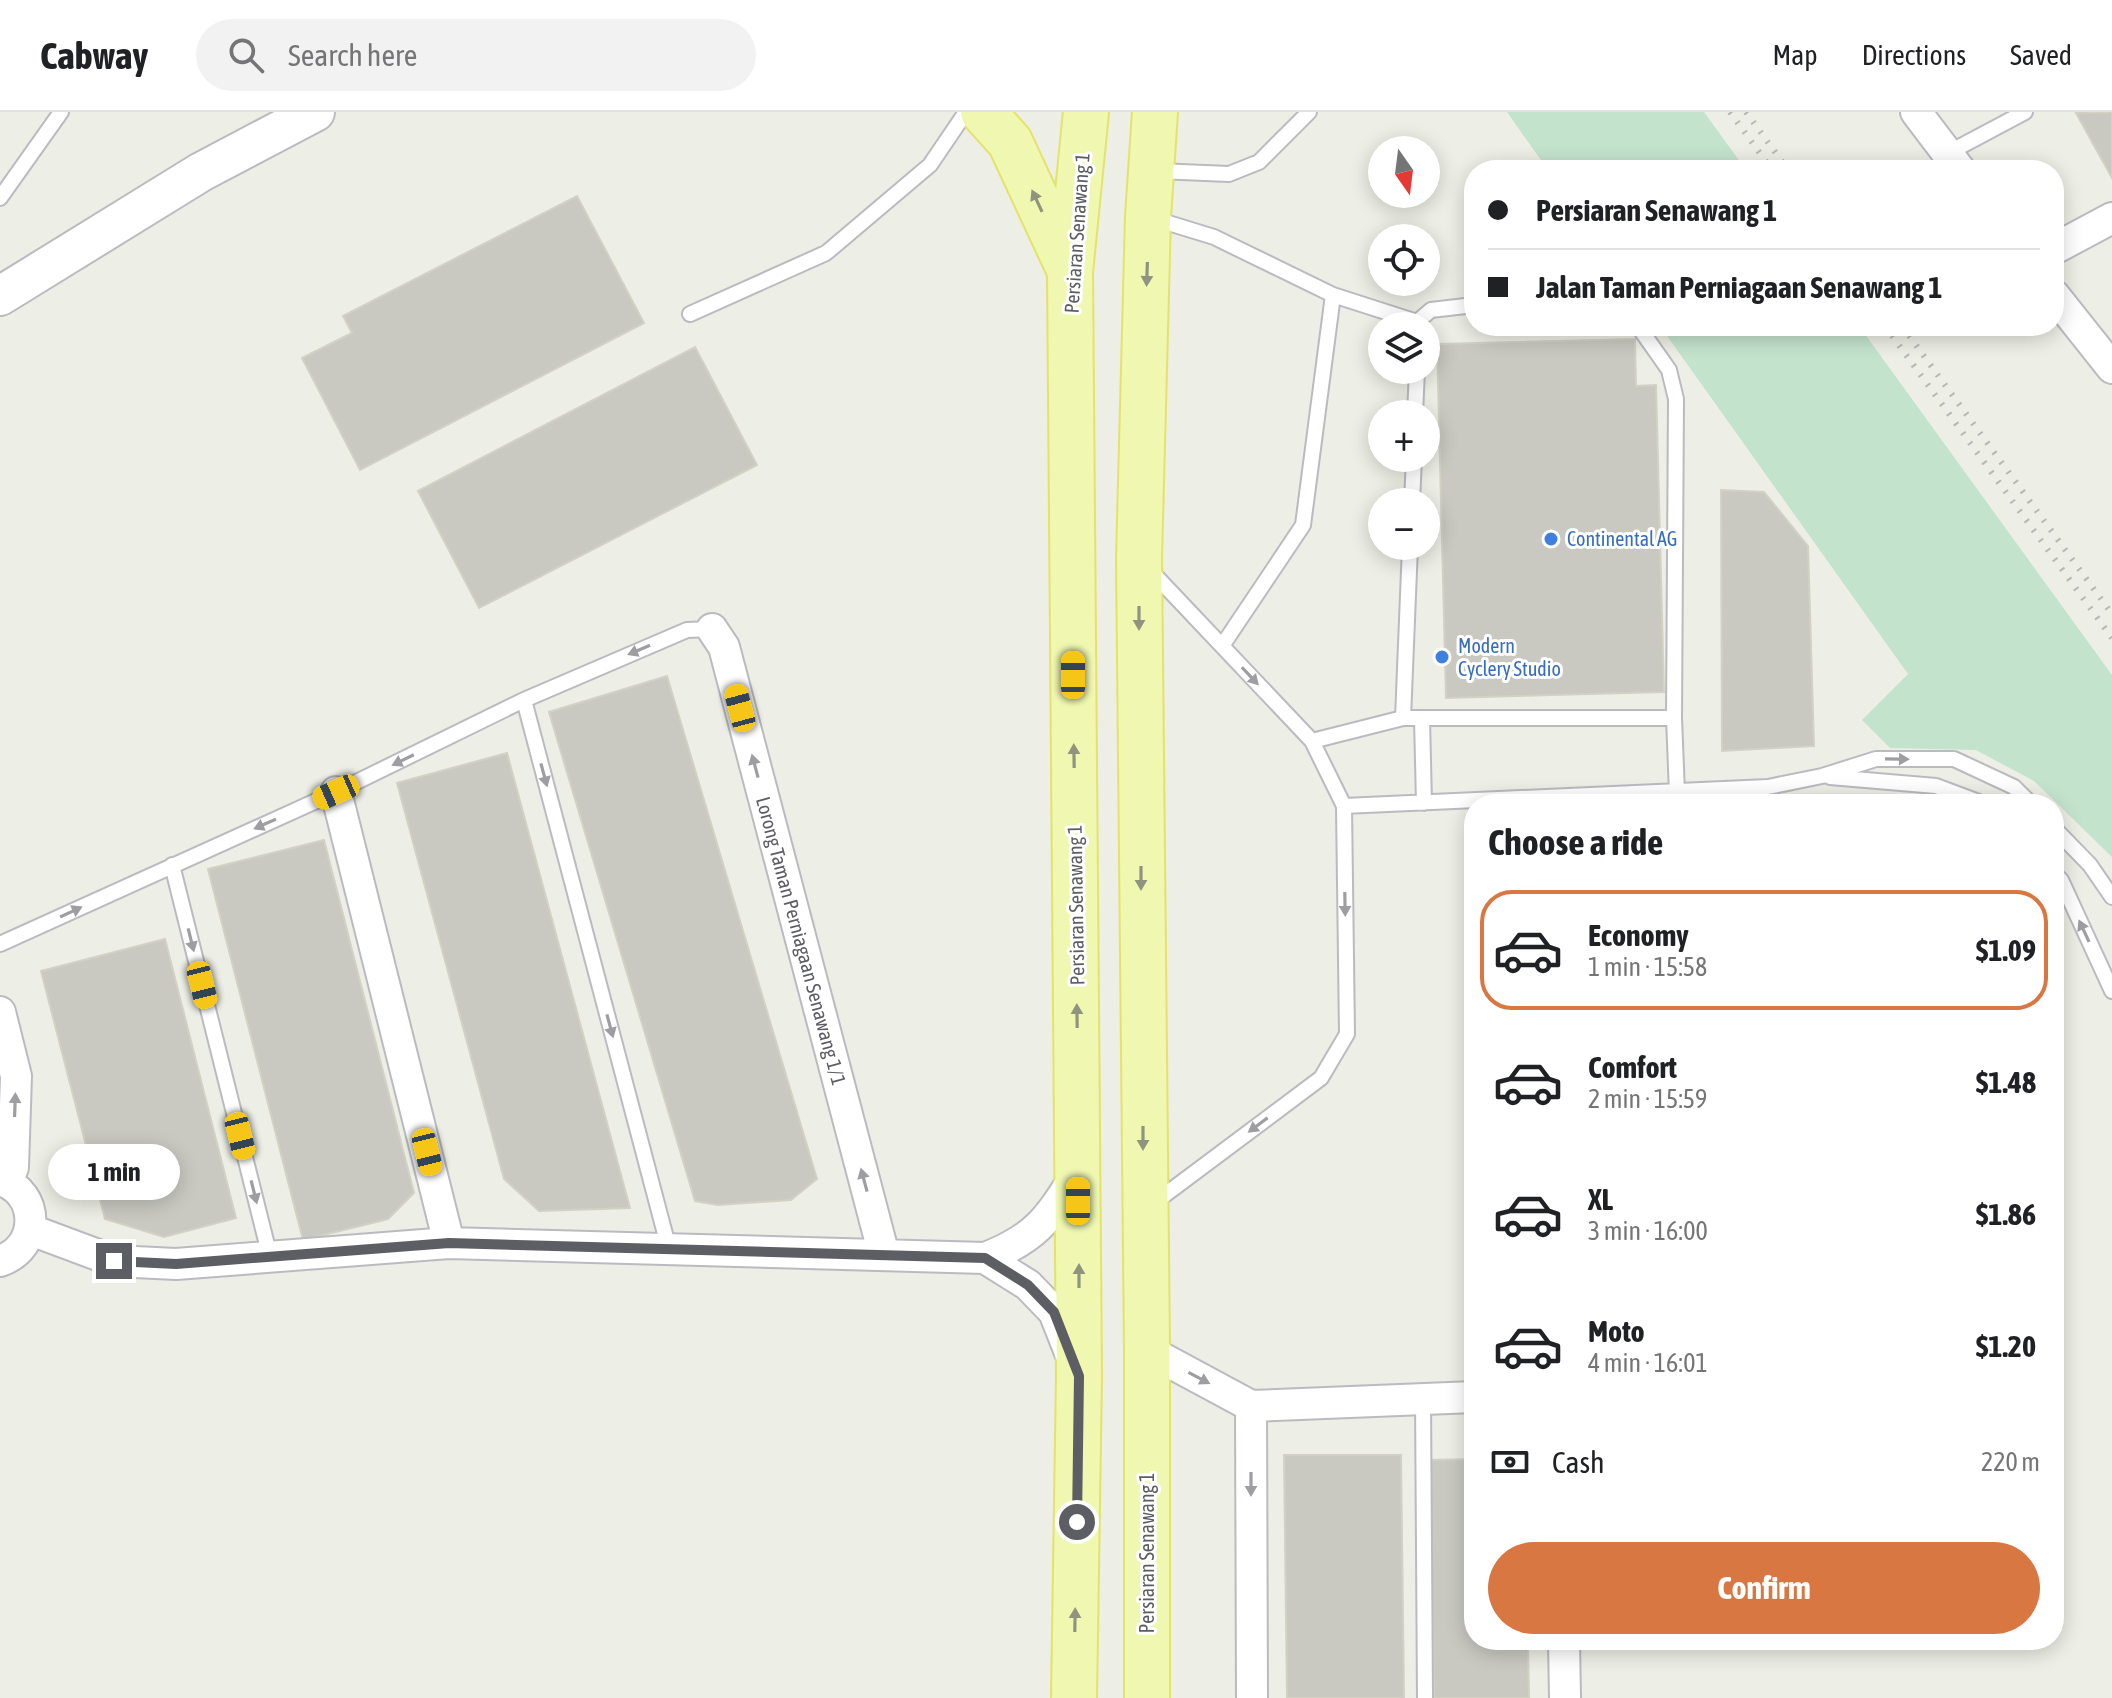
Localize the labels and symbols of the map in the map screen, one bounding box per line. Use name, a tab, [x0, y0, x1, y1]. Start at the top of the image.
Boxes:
north arrow	[1368, 136, 1440, 208]
street label: Persiaran Senawang 1	[1059, 152, 1094, 314]
one-way arrow	[1030, 189, 1044, 212]
one-way arrow	[1140, 262, 1153, 287]
place label: Continental AG	[1567, 527, 1677, 550]
marker: Continental AG	[1542, 530, 1560, 548]
one-way arrow	[1133, 606, 1145, 631]
place label: Modern Cyclery Studio	[1458, 634, 1561, 680]
one-way arrow	[627, 644, 650, 657]
marker: Modern Cyclery Studio	[1433, 648, 1451, 666]
car	[1061, 651, 1085, 699]
one-way arrow	[1241, 666, 1259, 685]
car	[722, 682, 758, 734]
one-way arrow	[1068, 743, 1080, 768]
one-way arrow	[391, 753, 414, 766]
one-way arrow	[749, 753, 761, 778]
one-way arrow	[1885, 753, 1910, 765]
one-way arrow	[538, 764, 551, 788]
car	[309, 771, 363, 813]
street label: Lorong Taman Perniagaan Senawang 1/1	[752, 794, 851, 1088]
one-way arrow	[253, 817, 277, 830]
street label: Persiaran Senawang 1	[1063, 824, 1088, 986]
one-way arrow	[1135, 866, 1147, 891]
one-way arrow	[1339, 892, 1351, 917]
one-way arrow	[59, 905, 82, 918]
one-way arrow	[2077, 919, 2091, 943]
one-way arrow	[185, 928, 198, 953]
car	[185, 959, 219, 1011]
one-way arrow	[1071, 1003, 1083, 1028]
one-way arrow	[605, 1014, 617, 1039]
one-way arrow	[9, 1092, 22, 1117]
car	[223, 1110, 257, 1162]
one-way arrow	[1248, 1117, 1269, 1133]
car	[410, 1126, 444, 1178]
one-way arrow	[1137, 1126, 1150, 1151]
callout: 1 min	[48, 1145, 180, 1201]
one-way arrow	[858, 1167, 870, 1192]
car	[1066, 1177, 1090, 1225]
one-way arrow	[249, 1180, 261, 1205]
route end	[96, 1243, 132, 1279]
one-way arrow	[1073, 1263, 1085, 1288]
one-way arrow	[1187, 1371, 1210, 1384]
one-way arrow	[1245, 1472, 1257, 1497]
street label: Persiaran Senawang 1	[1135, 1473, 1158, 1633]
route start	[1059, 1504, 1095, 1540]
one-way arrow	[1069, 1607, 1081, 1632]

